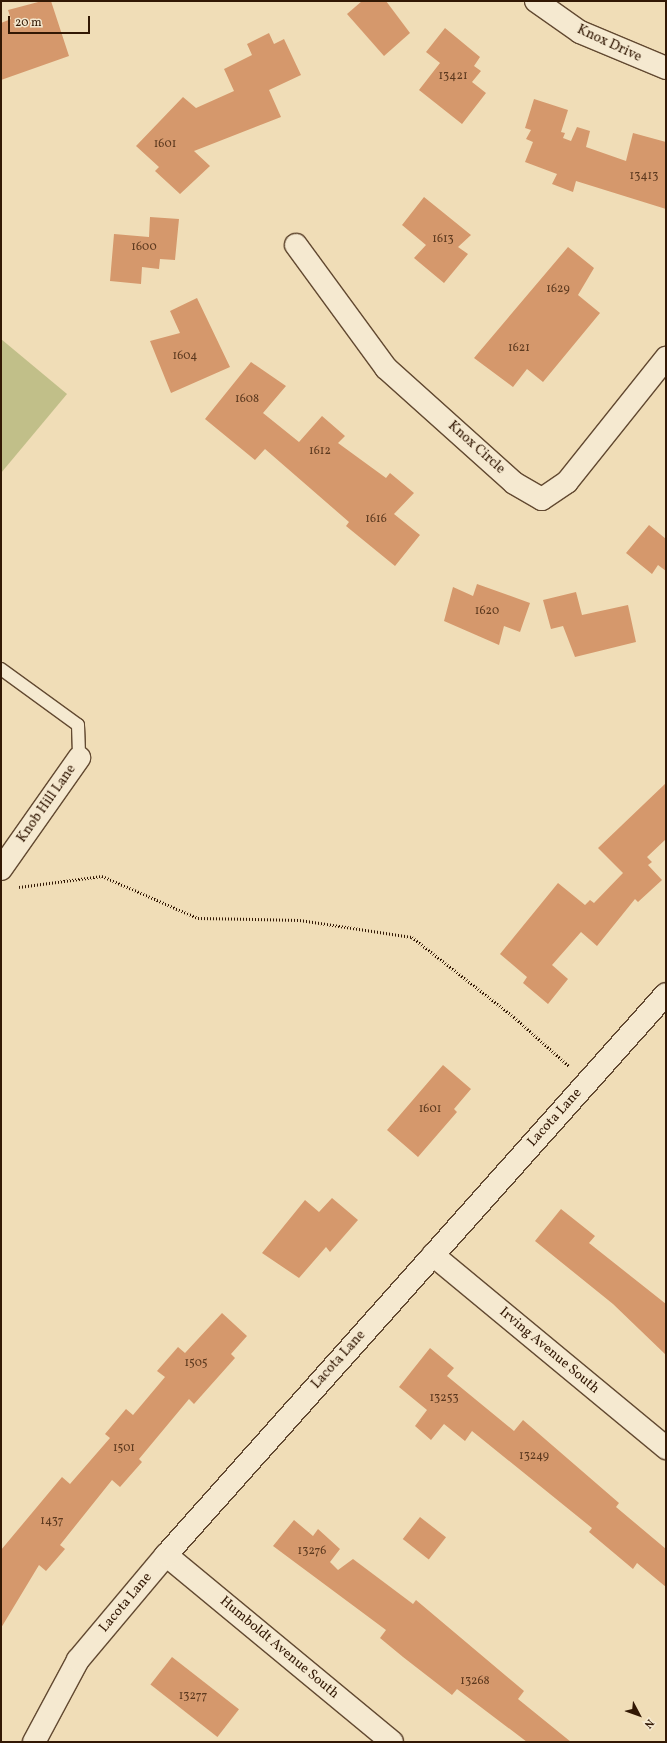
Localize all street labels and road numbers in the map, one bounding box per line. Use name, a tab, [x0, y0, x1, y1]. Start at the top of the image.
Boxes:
street label: Knox Drive	[574, 22, 644, 66]
street label: Knox Circle	[444, 418, 508, 478]
street label: Knob Hill Lane	[14, 762, 80, 846]
street label: Lacota Lane	[524, 1085, 586, 1151]
street label: Irving Avenue South	[495, 1304, 603, 1398]
street label: Lacota Lane	[308, 1327, 370, 1393]
street label: Lacota Lane	[96, 1570, 156, 1636]
street label: Humboldt Avenue South	[216, 1593, 342, 1703]

